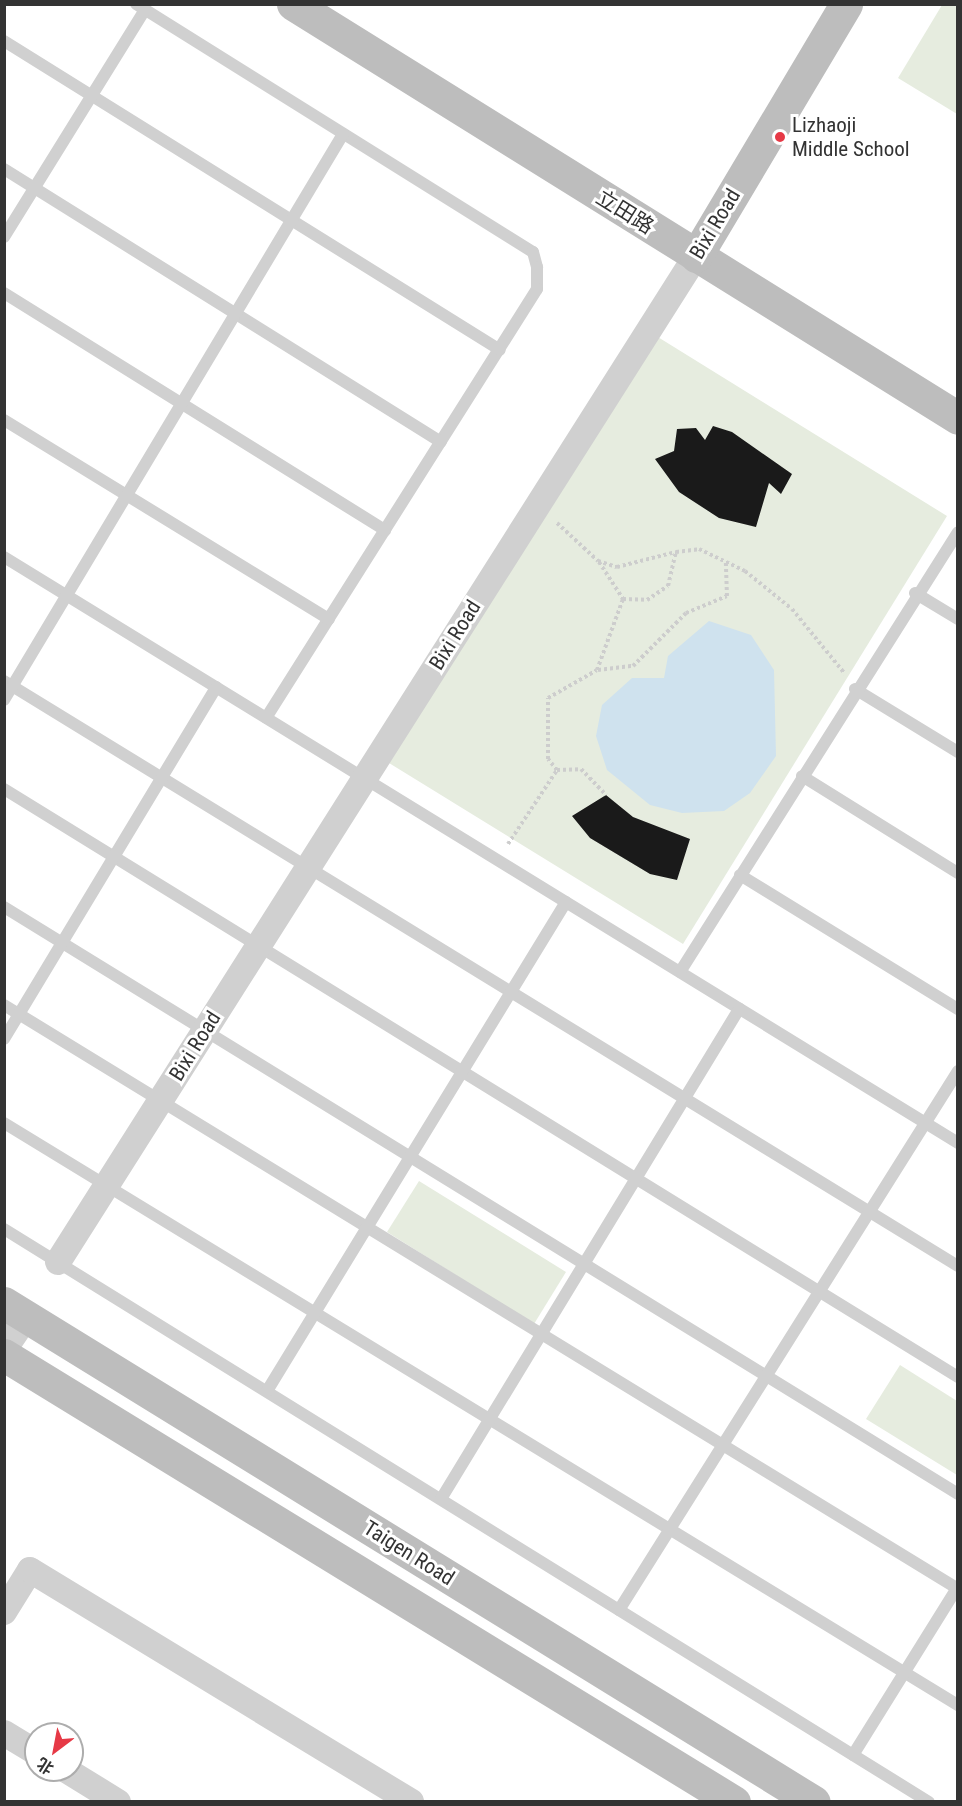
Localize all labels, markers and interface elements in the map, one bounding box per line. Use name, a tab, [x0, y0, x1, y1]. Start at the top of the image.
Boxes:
place label: Lizhaoji Middle School	[792, 112, 910, 162]
marker: Lizhaoji Middle School	[773, 130, 787, 144]
street label: Bixi Road	[684, 184, 746, 264]
street label: 立田路	[592, 185, 658, 239]
street label: Bixi Road	[424, 596, 486, 674]
street label: Bixi Road	[164, 1007, 226, 1085]
street label: Taigen Road	[359, 1515, 459, 1591]
north arrow	[24, 1722, 84, 1782]
text: 北	[33, 1754, 57, 1778]

